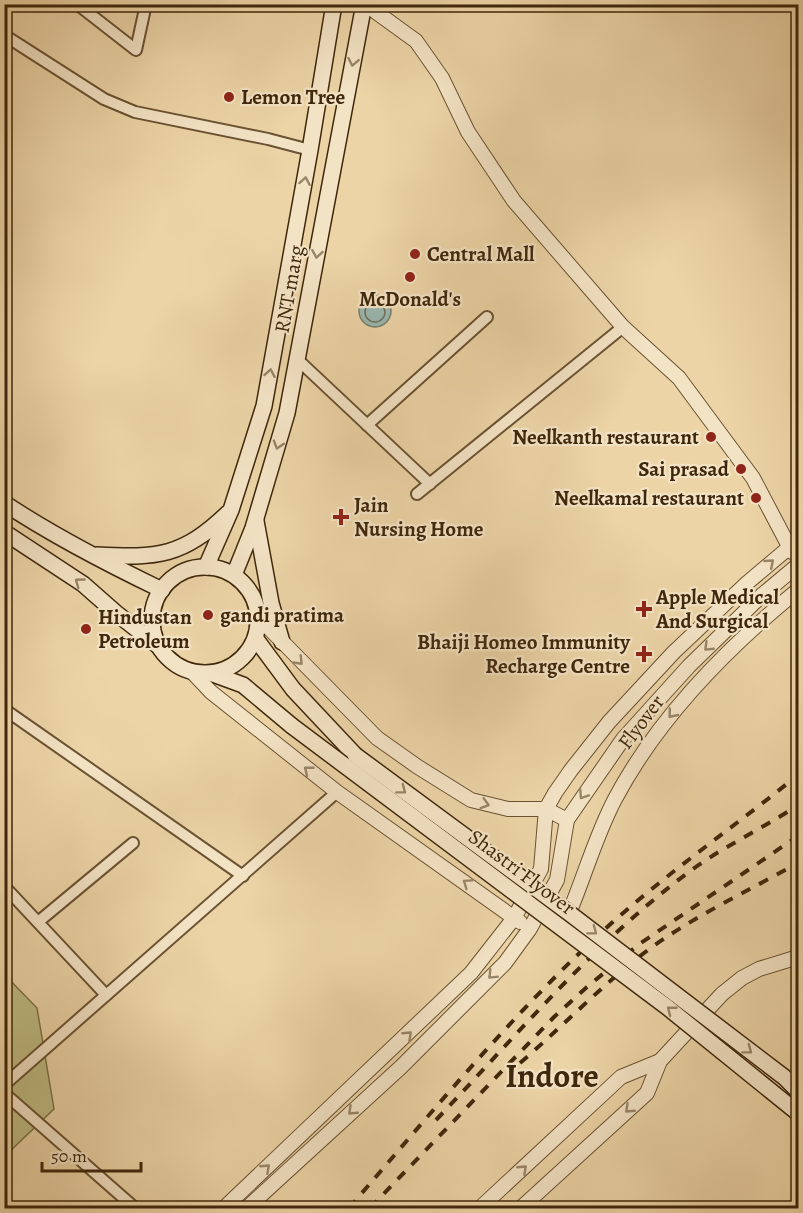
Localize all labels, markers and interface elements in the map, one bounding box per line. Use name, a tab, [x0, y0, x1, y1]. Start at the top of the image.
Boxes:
one-way arrow	[347, 57, 360, 67]
place label: Lemon Tree	[241, 83, 346, 111]
marker: Lemon Tree	[222, 90, 236, 104]
one-way arrow	[298, 176, 311, 186]
place label: Central Mall	[427, 240, 535, 268]
street label: RNT marg	[267, 242, 311, 335]
marker: Central Mall	[408, 247, 422, 261]
one-way arrow	[311, 248, 324, 258]
marker: McDonald's	[403, 270, 417, 284]
place label: McDonald's	[359, 285, 461, 313]
one-way arrow	[263, 368, 276, 378]
place label: Neelkanth restaurant	[512, 423, 699, 451]
marker: Neelkanth restaurant	[704, 430, 718, 444]
one-way arrow	[273, 439, 285, 449]
place label: Sai prasad	[638, 455, 730, 483]
marker: Sai prasad	[734, 462, 748, 476]
place label: Neelkamal restaurant	[554, 484, 744, 512]
place label: Jain Nursing Home	[354, 491, 484, 543]
marker: Neelkamal restaurant	[749, 491, 763, 505]
marker: Jain Nursing Home	[332, 508, 350, 526]
one-way arrow	[763, 559, 774, 570]
one-way arrow	[74, 578, 85, 589]
place label: Apple Medical And Surgical	[655, 583, 780, 635]
place label: gandi pratima	[220, 601, 345, 629]
marker: Apple Medical And Surgical	[637, 602, 651, 616]
place label: Hindustan Petroleum	[98, 603, 192, 655]
marker: gandi pratima	[201, 608, 215, 622]
marker: Hindustan Petroleum	[79, 622, 93, 636]
place label: Bhaiji Homeo Immunity Recharge Centre	[417, 628, 631, 680]
one-way arrow	[705, 639, 716, 650]
marker: Bhaiji Homeo Immunity Recharge Centre	[635, 645, 653, 663]
one-way arrow	[292, 653, 303, 664]
street label: Flyover	[611, 689, 671, 755]
one-way arrow	[669, 707, 680, 718]
one-way arrow	[304, 766, 315, 777]
one-way arrow	[396, 783, 407, 794]
one-way arrow	[578, 789, 590, 799]
one-way arrow	[479, 797, 490, 809]
street label: Shastri Flyover	[463, 823, 581, 921]
one-way arrow	[462, 879, 473, 890]
one-way arrow	[586, 924, 597, 935]
one-way arrow	[489, 968, 500, 979]
one-way arrow	[667, 1007, 678, 1018]
one-way arrow	[401, 1031, 412, 1042]
one-way arrow	[741, 1042, 752, 1053]
district label: Indore	[505, 1053, 599, 1098]
one-way arrow	[625, 1102, 636, 1113]
one-way arrow	[349, 1104, 359, 1115]
scale bar	[42, 1135, 141, 1173]
text: 50 m	[51, 1144, 87, 1168]
one-way arrow	[259, 1165, 270, 1176]
one-way arrow	[516, 1165, 527, 1176]

